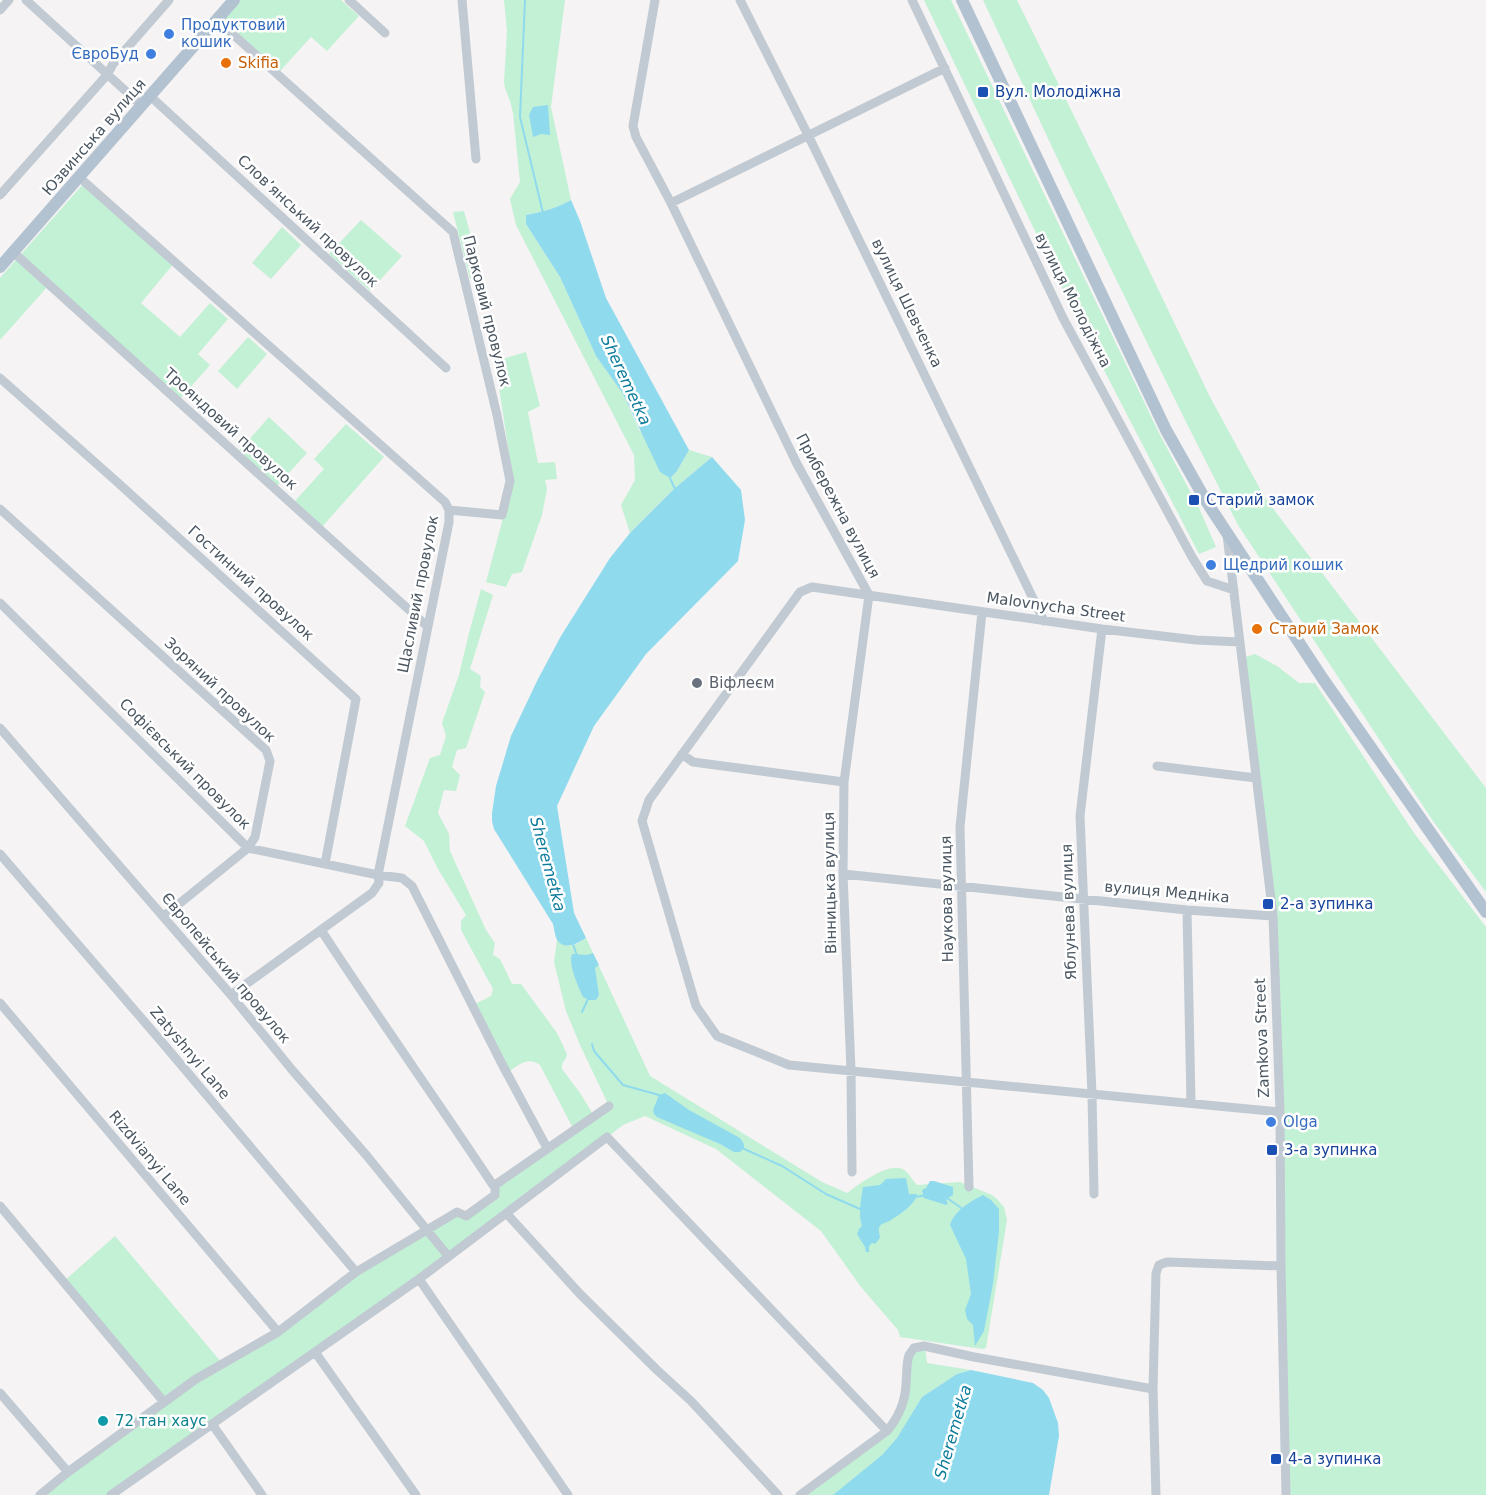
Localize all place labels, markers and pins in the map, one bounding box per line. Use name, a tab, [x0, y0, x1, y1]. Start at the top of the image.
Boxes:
place label: Продуктовий кошик	[181, 16, 286, 51]
marker: Продуктовий кошик	[162, 27, 176, 41]
place label: ЄвроБуд	[71, 45, 139, 63]
marker: ЄвроБуд	[144, 47, 158, 61]
place label: Skifia	[238, 54, 279, 72]
marker: Skifia	[219, 56, 233, 70]
place label: Вул. Молодіжна	[995, 83, 1121, 101]
marker: Вул. Молодіжна	[976, 85, 990, 99]
place label: Старий замок	[1206, 491, 1315, 509]
marker: Старий замок	[1187, 493, 1201, 507]
place label: Щедрий кошик	[1223, 556, 1344, 574]
marker: Щедрий кошик	[1204, 558, 1218, 572]
place label: Старий Замок	[1269, 620, 1380, 638]
marker: Старий Замок	[1250, 622, 1264, 636]
place label: Віфлеєм	[709, 674, 775, 692]
marker: Віфлеєм	[690, 676, 704, 690]
place label: 2-а зупинка	[1280, 895, 1373, 913]
marker: 2-а зупинка	[1261, 897, 1275, 911]
place label: Olga	[1283, 1113, 1318, 1131]
marker: Olga	[1264, 1115, 1278, 1129]
place label: 3-а зупинка	[1284, 1141, 1377, 1159]
marker: 3-а зупинка	[1265, 1143, 1279, 1157]
place label: 72 тан хаус	[115, 1412, 207, 1430]
marker: 72 тан хаус	[96, 1414, 110, 1428]
place label: 4-а зупинка	[1288, 1450, 1381, 1468]
marker: 4-а зупинка	[1269, 1452, 1283, 1466]

